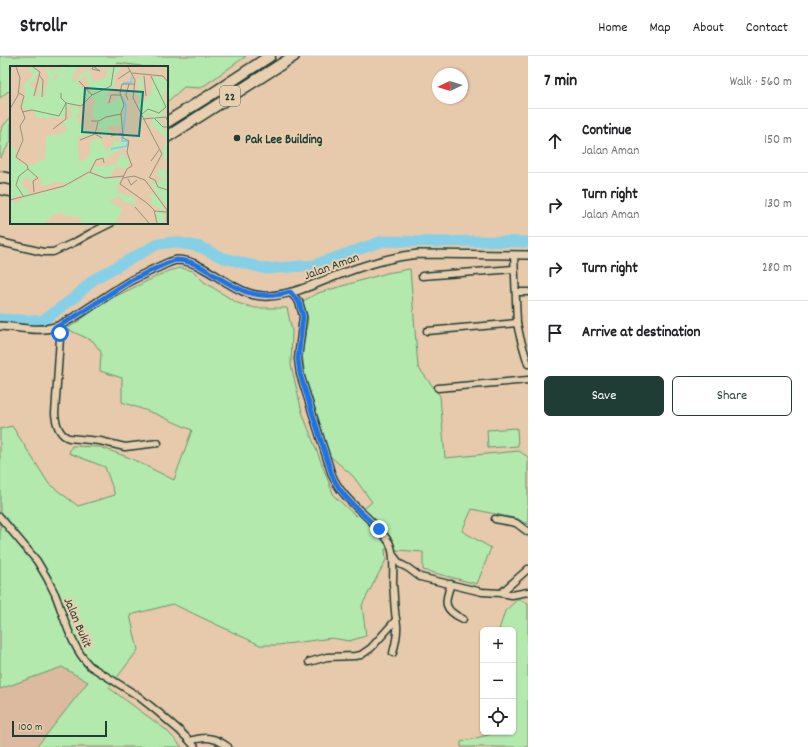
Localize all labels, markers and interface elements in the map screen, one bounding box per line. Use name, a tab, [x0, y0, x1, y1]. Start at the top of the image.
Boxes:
text: Strollr	[20, 14, 67, 41]
text: Home	[598, 18, 627, 38]
text: Map	[649, 18, 671, 38]
text: About	[693, 18, 724, 38]
text: Contact	[746, 18, 788, 38]
inset map	[10, 66, 168, 224]
north arrow	[432, 68, 468, 104]
text: 7 min	[544, 70, 577, 94]
text: Walk · 560 m	[730, 73, 792, 92]
road number: 22	[220, 86, 240, 106]
text: Continue	[582, 120, 631, 142]
icon: ahead	[544, 130, 566, 152]
place label: Pak Lee Building	[245, 131, 323, 150]
text: 150 m	[764, 131, 792, 150]
marker: Pak Lee Building	[232, 133, 242, 143]
text: Jalan Aman	[582, 142, 639, 161]
text: Turn right	[582, 184, 638, 206]
icon: right	[544, 194, 566, 216]
text: 130 m	[764, 195, 792, 214]
text: Jalan Aman	[582, 206, 639, 225]
street label: Jalan Aman	[302, 249, 362, 286]
icon: right	[544, 258, 566, 280]
text: Turn right	[582, 258, 638, 280]
text: 280 m	[762, 259, 792, 278]
icon: arrive	[544, 322, 566, 344]
text: Arrive at destination	[582, 322, 700, 344]
route start	[51, 324, 69, 342]
button: Save	[544, 376, 664, 416]
button: Share	[672, 376, 792, 416]
route end	[370, 520, 388, 538]
street label: Jalan Bukit	[58, 595, 96, 651]
map controls	[480, 627, 516, 735]
button: +	[480, 627, 516, 663]
button: −	[480, 663, 516, 699]
button: locate	[480, 699, 516, 735]
scale bar	[12, 719, 107, 738]
text: 100 m	[18, 720, 42, 736]

